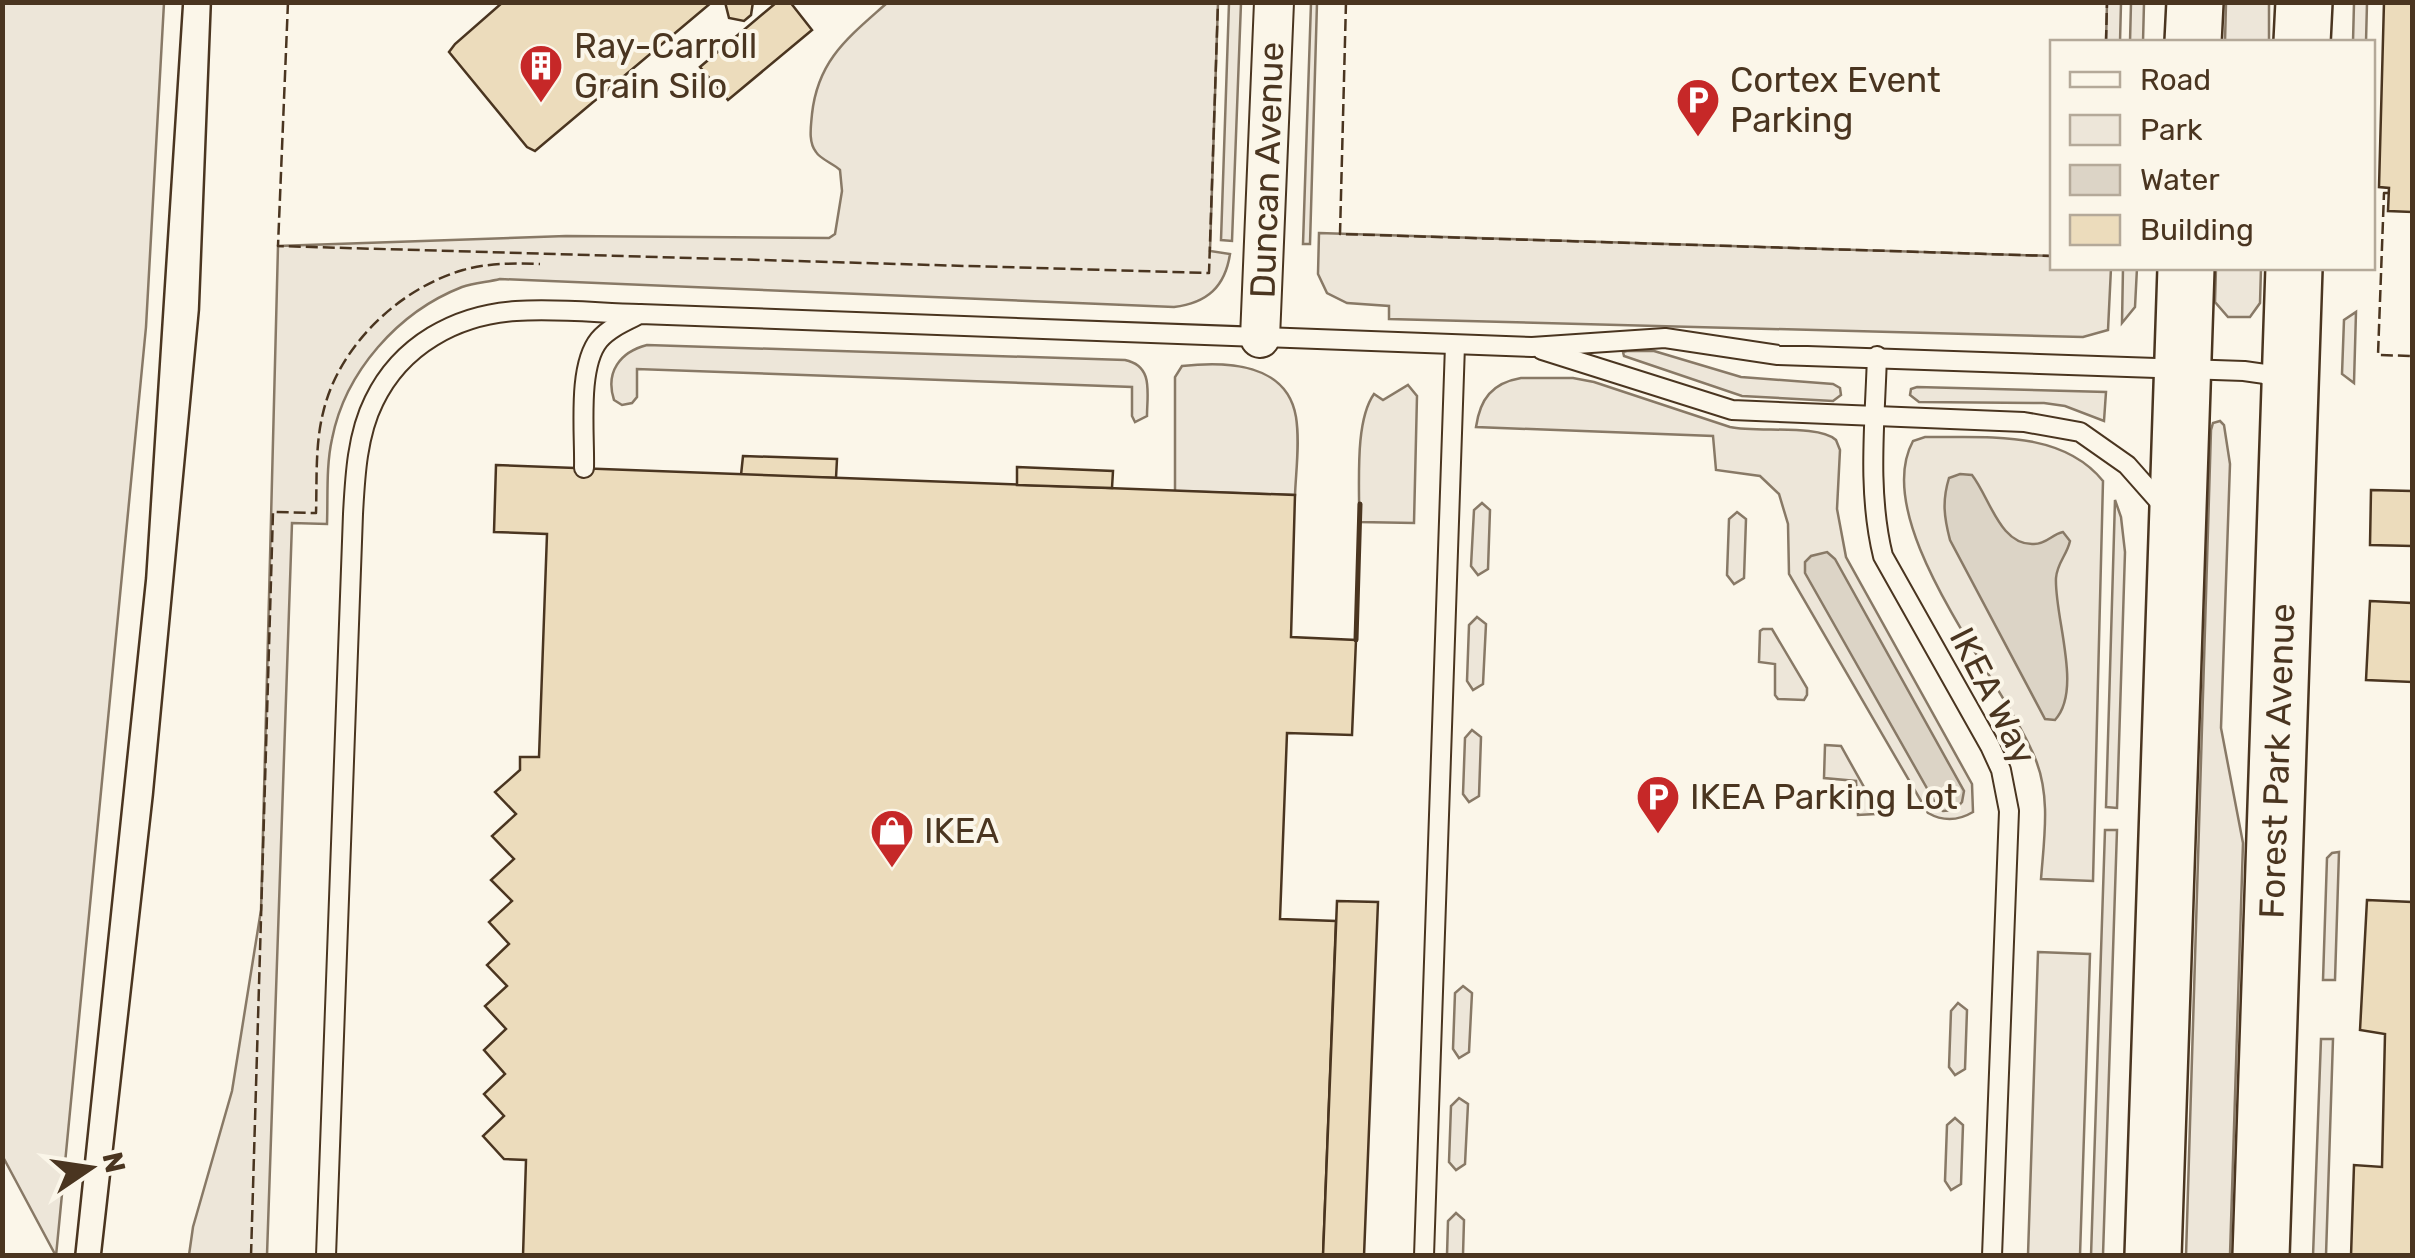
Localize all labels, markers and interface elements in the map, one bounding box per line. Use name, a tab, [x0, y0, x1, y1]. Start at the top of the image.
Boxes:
place label: Ray-Carroll Grain Silo	[574, 25, 757, 107]
legend	[2050, 40, 2375, 270]
street label: Duncan Avenue	[1242, 41, 1292, 299]
building icon: Ray-Carroll Grain Silo	[518, 43, 564, 104]
place label: Cortex Event Parking	[1730, 59, 1941, 141]
text: Road	[2140, 62, 2211, 98]
parking icon: Cortex Event Parking	[1675, 77, 1721, 138]
text: Park	[2140, 112, 2203, 148]
text: Water	[2140, 162, 2220, 198]
text: Building	[2140, 212, 2254, 248]
street label: Forest Park Avenue	[2251, 603, 2303, 919]
street label: IKEA Way	[1941, 621, 2045, 771]
parking icon: IKEA Parking Lot	[1635, 774, 1681, 835]
place label: IKEA Parking Lot	[1690, 776, 1958, 818]
shop icon: IKEA	[869, 808, 915, 869]
place label: IKEA	[924, 810, 999, 852]
north arrow	[40, 1118, 140, 1218]
text: N	[96, 1149, 132, 1176]

